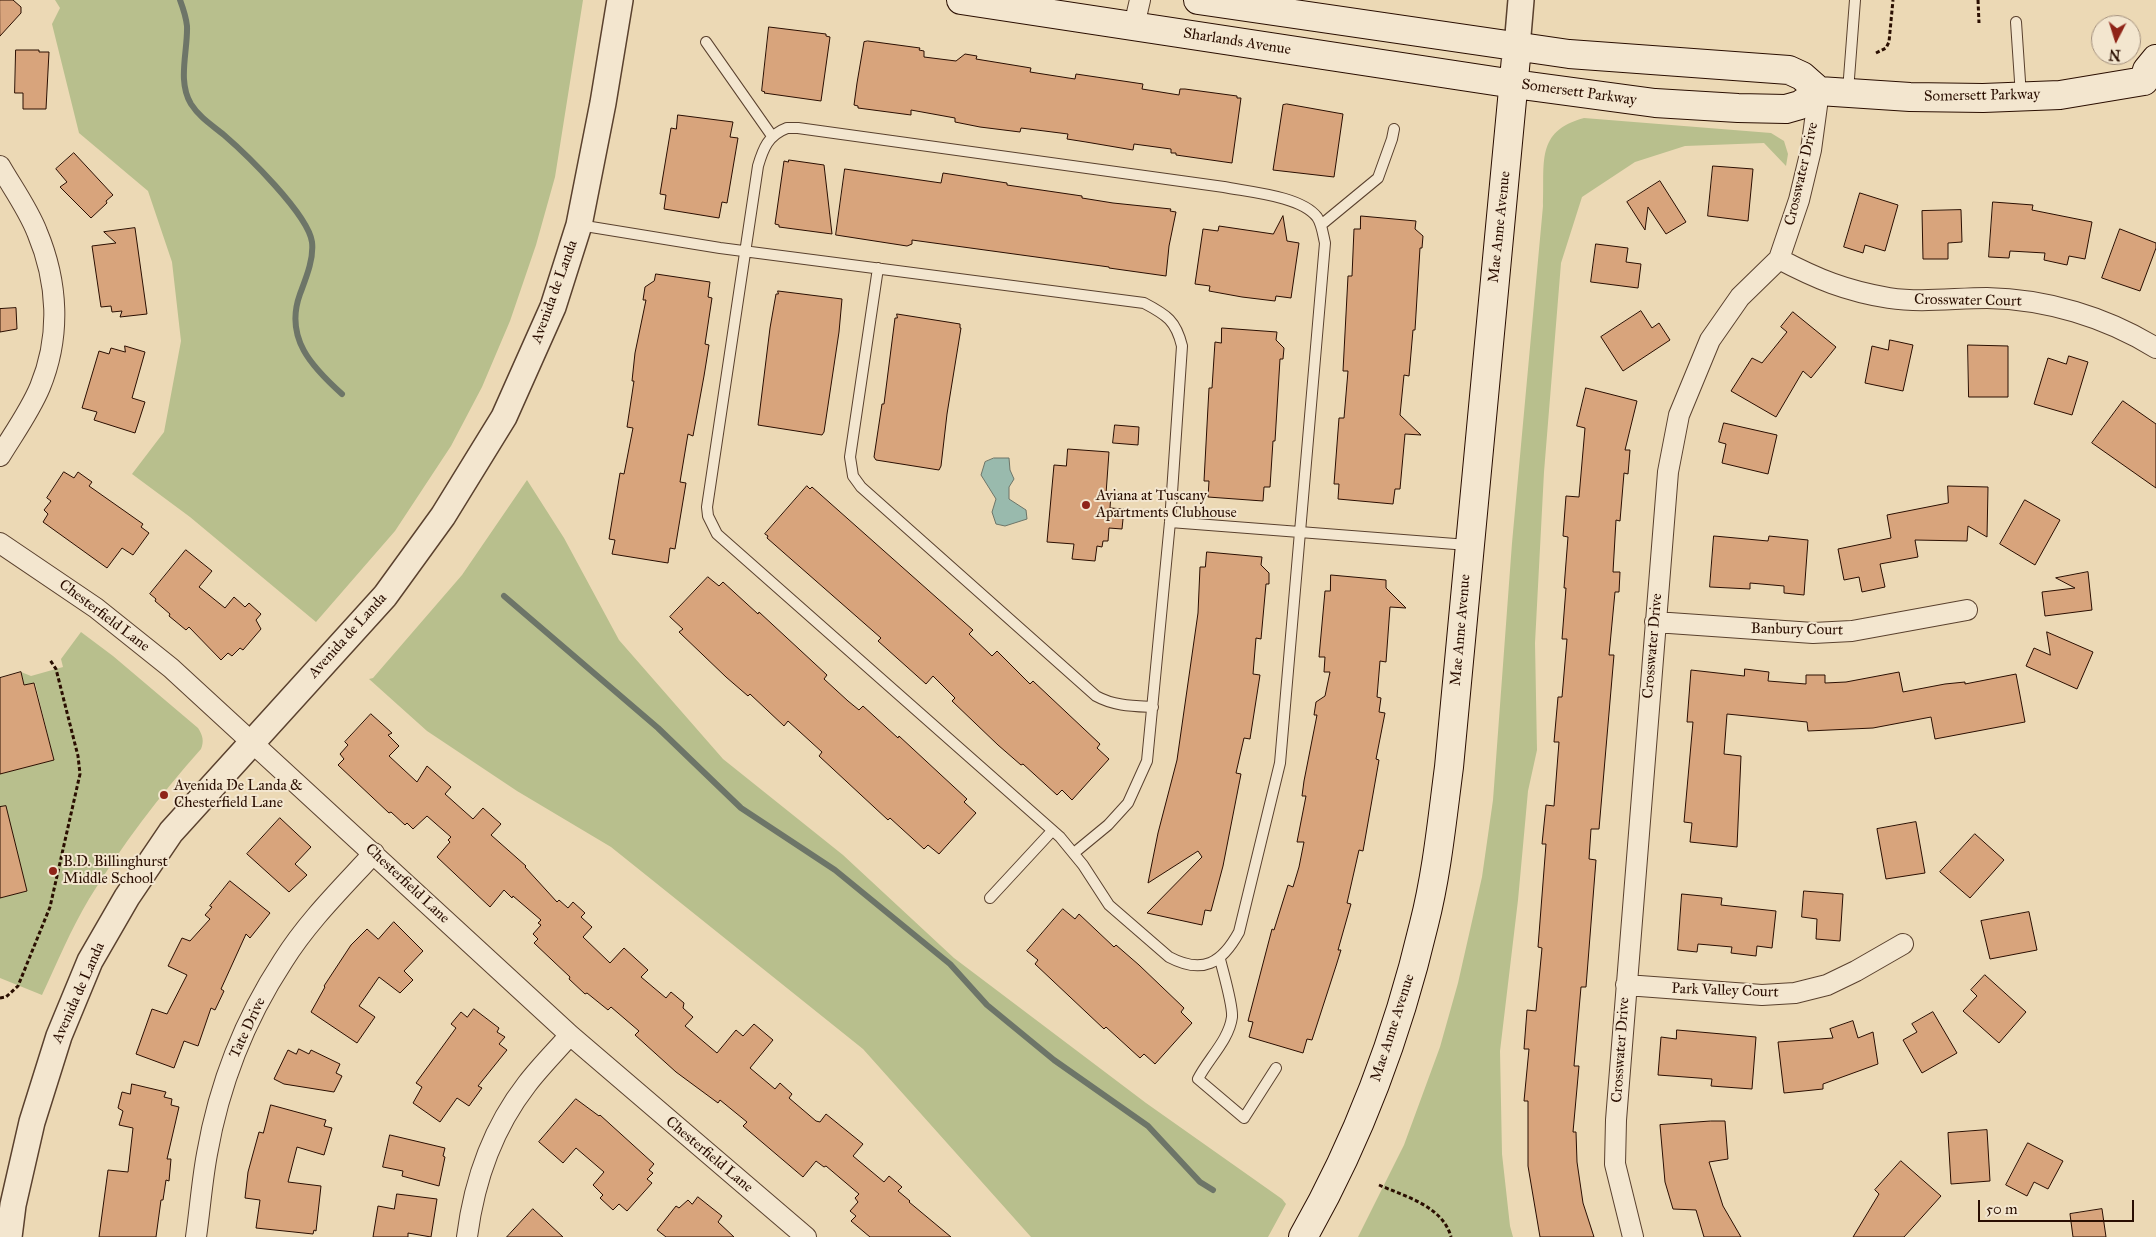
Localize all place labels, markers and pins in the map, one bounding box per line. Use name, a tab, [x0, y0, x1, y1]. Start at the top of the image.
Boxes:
place label: Aviana at Tuscany Apartments Clubhouse	[1096, 487, 1237, 522]
marker: Aviana at Tuscany Apartments Clubhouse	[1080, 499, 1092, 511]
place label: Avenida De Landa & Chesterfield Lane	[174, 777, 303, 812]
marker: Avenida De Landa & Chesterfield Lane	[158, 789, 170, 801]
place label: B.D. Billinghurst Middle School	[63, 853, 168, 888]
marker: B.D. Billinghurst Middle School	[47, 865, 59, 877]

